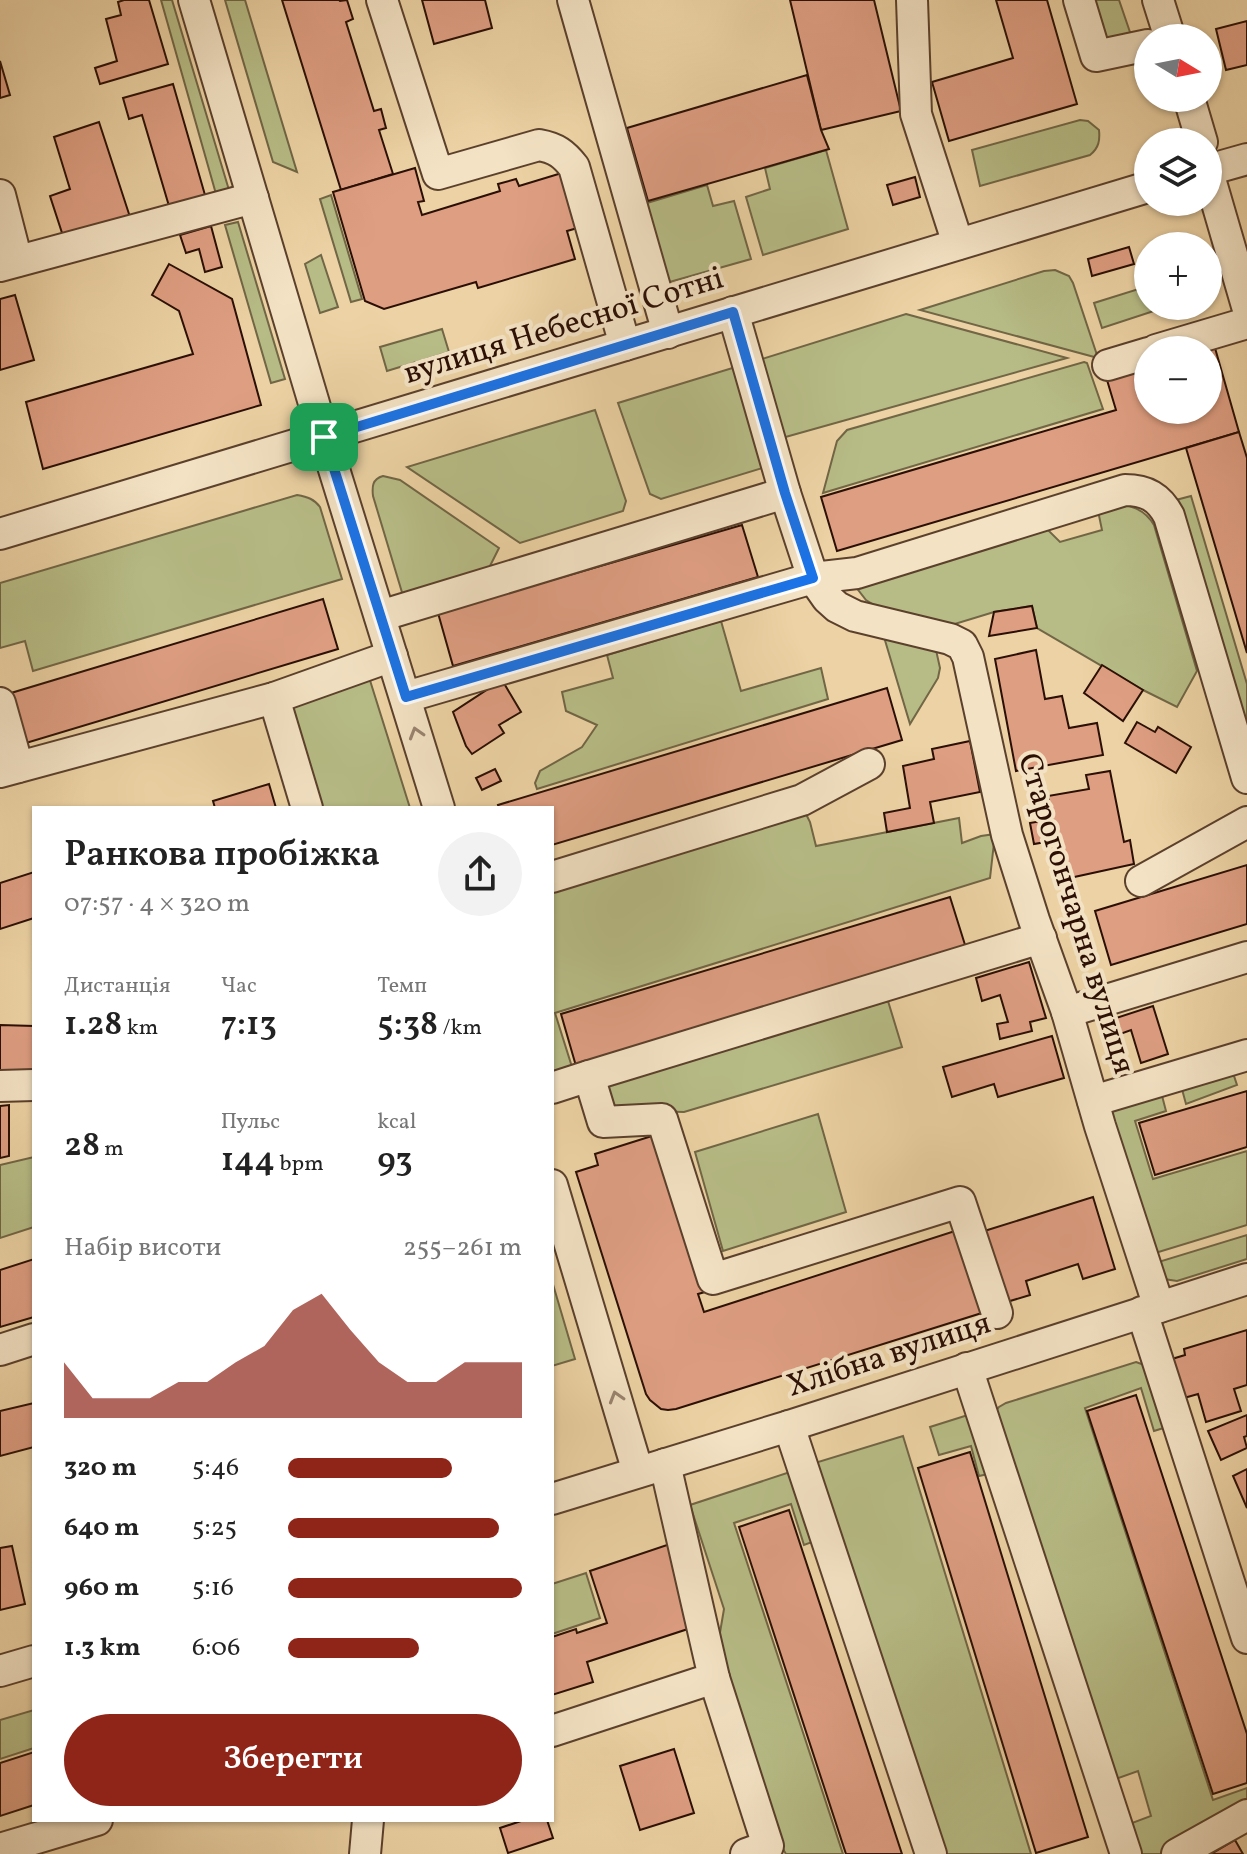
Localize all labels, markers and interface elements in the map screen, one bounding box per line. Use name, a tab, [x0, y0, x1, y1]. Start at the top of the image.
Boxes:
north arrow	[1134, 24, 1222, 112]
map controls	[1134, 24, 1222, 424]
button: layers	[1134, 128, 1222, 216]
button: +	[1134, 232, 1222, 320]
street label: вулиця Небесної Сотні	[399, 257, 729, 397]
button: −	[1134, 336, 1222, 424]
pin	[290, 403, 358, 471]
icon: arrive	[302, 415, 346, 459]
one-way arrow	[409, 727, 425, 741]
street label: Старогончарна вулиця	[1005, 748, 1145, 1080]
text: Ранкова пробіжка	[64, 831, 380, 881]
button: share	[438, 832, 522, 916]
text: 07:57 · 4 × 320 m	[64, 886, 250, 922]
text: Дистанція	[64, 971, 170, 1002]
text: Час	[221, 971, 257, 1002]
text: Темп	[377, 971, 427, 1002]
text: 1.28	[64, 1002, 122, 1049]
text: 7:13	[221, 1002, 277, 1049]
text: 5:38	[377, 1002, 438, 1049]
text: km	[122, 1013, 158, 1044]
text: /km	[438, 1013, 482, 1044]
text: Пульс	[221, 1107, 280, 1138]
text: kcal	[377, 1107, 416, 1138]
text: 28	[64, 1123, 100, 1170]
text: m	[100, 1134, 124, 1165]
text: 144	[221, 1138, 275, 1185]
text: 93	[377, 1138, 413, 1185]
text: bpm	[275, 1149, 324, 1180]
text: Набір висоти	[64, 1230, 221, 1266]
text: 255–261 m	[403, 1230, 522, 1266]
street label: Хлібна вулиця	[781, 1302, 997, 1410]
one-way arrow	[609, 1391, 625, 1405]
text: 320 m	[64, 1450, 137, 1486]
text: 5:46	[192, 1450, 239, 1486]
text: 640 m	[64, 1510, 140, 1546]
text: 5:25	[192, 1510, 237, 1546]
text: 960 m	[64, 1570, 139, 1606]
text: 5:16	[192, 1570, 234, 1606]
text: 1.3 km	[64, 1630, 141, 1666]
text: 6:06	[192, 1630, 240, 1666]
button: Зберегти	[64, 1714, 522, 1806]

